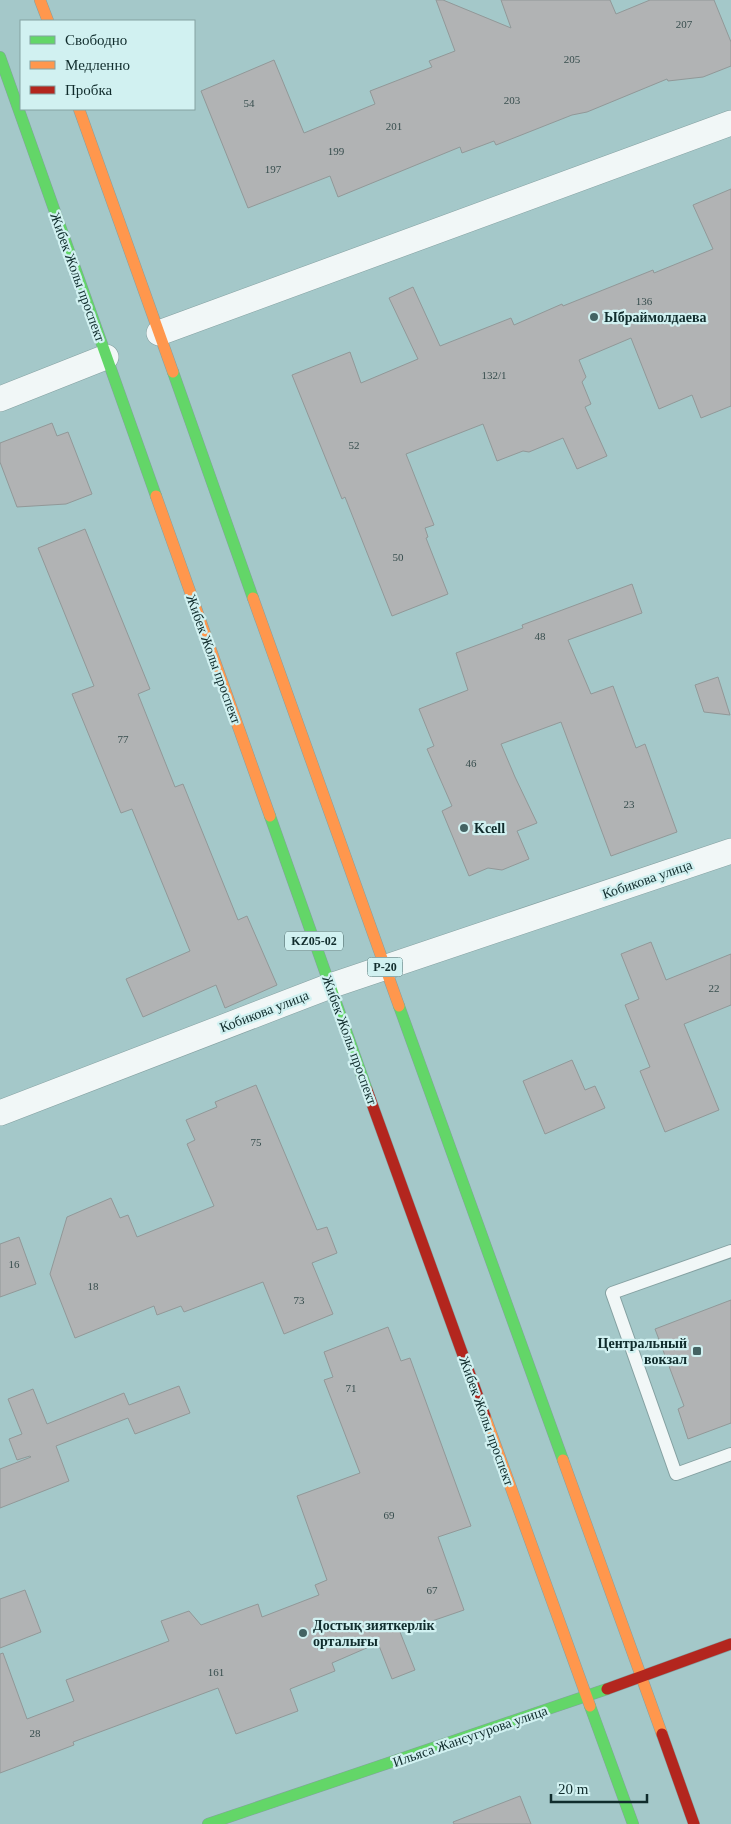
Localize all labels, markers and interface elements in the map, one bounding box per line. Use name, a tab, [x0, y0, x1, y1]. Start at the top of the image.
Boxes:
house number: 207	[676, 18, 693, 30]
legend	[20, 20, 195, 110]
text: Свободно	[65, 32, 127, 48]
house number: 205	[564, 53, 581, 65]
text: Медленно	[65, 57, 130, 73]
text: Пробка	[65, 82, 113, 98]
house number: 203	[504, 94, 521, 106]
house number: 54	[244, 97, 255, 109]
house number: 201	[386, 120, 402, 132]
house number: 199	[328, 145, 345, 157]
house number: 197	[265, 163, 282, 175]
street label: Жибек Жолы проспект	[47, 210, 108, 344]
house number: 136	[636, 295, 653, 307]
place label: Ыбраймолдаева	[604, 310, 706, 325]
marker: Ыбраймолдаева	[588, 311, 600, 323]
house number: 132/1	[481, 369, 507, 381]
house number: 52	[349, 439, 360, 451]
house number: 50	[393, 551, 404, 563]
street label: Жибек Жолы проспект	[183, 592, 244, 726]
house number: 48	[535, 630, 546, 642]
house number: 77	[118, 733, 129, 745]
house number: 46	[466, 757, 477, 769]
house number: 23	[624, 798, 635, 810]
place label: Kcell	[474, 821, 505, 836]
marker: Kcell	[458, 822, 470, 834]
street label: Кобикова улица	[600, 857, 695, 902]
road number: KZ05-02	[285, 931, 343, 950]
road number: Р-20	[368, 958, 402, 976]
street label: Жибек Жолы проспект	[319, 973, 380, 1107]
house number: 22	[709, 982, 720, 994]
street label: Кобикова улица	[218, 987, 312, 1035]
house number: 75	[251, 1136, 262, 1148]
house number: 16	[9, 1258, 20, 1270]
house number: 18	[88, 1280, 99, 1292]
house number: 73	[294, 1294, 305, 1306]
place label: Центральный вокзал	[598, 1336, 687, 1367]
marker: Центральный вокзал	[691, 1345, 703, 1357]
street label: Жибек Жолы проспект	[456, 1354, 517, 1488]
house number: 71	[346, 1382, 357, 1394]
house number: 69	[384, 1509, 395, 1521]
house number: 67	[427, 1584, 438, 1596]
place label: Достық зияткерлік орталығы	[313, 1618, 435, 1649]
marker: Достық зияткерлік орталығы	[297, 1627, 309, 1639]
house number: 161	[208, 1666, 224, 1678]
street label: Ильяса Жансугурова улица	[391, 1703, 550, 1770]
house number: 28	[30, 1727, 41, 1739]
scale bar	[551, 1772, 647, 1804]
text: 20 m	[558, 1781, 589, 1797]

